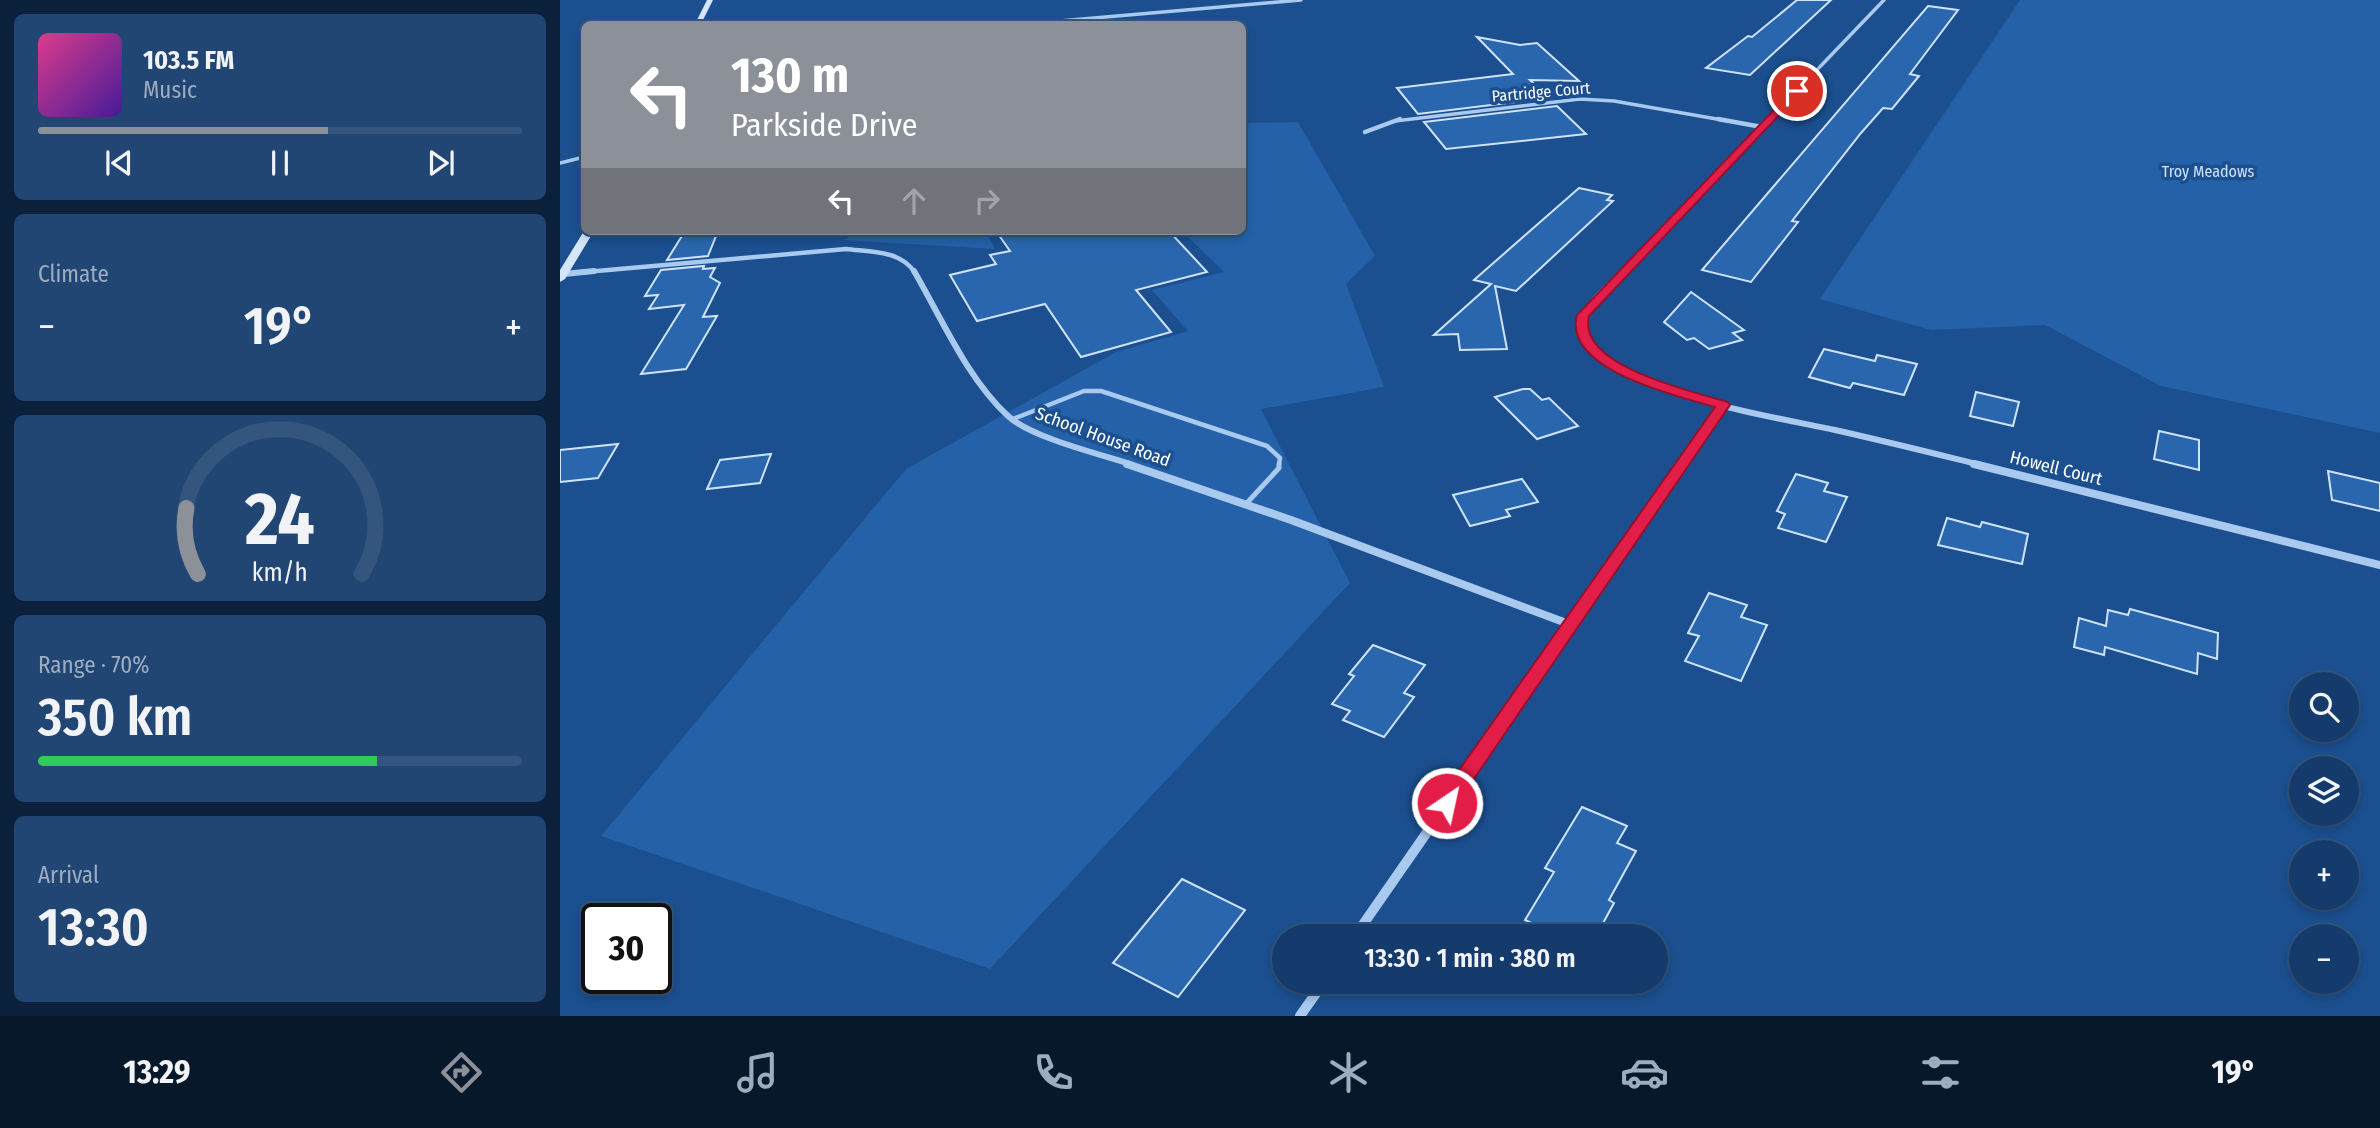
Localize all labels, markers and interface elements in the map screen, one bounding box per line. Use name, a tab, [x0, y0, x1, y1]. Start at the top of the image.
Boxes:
text: 103.5 FM	[143, 45, 234, 76]
text: 130 m	[731, 46, 849, 105]
icon: left	[616, 49, 707, 140]
pin	[1767, 61, 1827, 121]
icon: arrive	[1778, 72, 1816, 110]
text: Music	[143, 76, 197, 104]
street label: Partridge Court	[1491, 78, 1592, 106]
text: Parkside Drive	[731, 106, 918, 144]
icon: previous	[100, 144, 138, 182]
icon: pause	[261, 144, 299, 182]
icon: next	[422, 144, 460, 182]
park label: Troy Meadows	[2162, 162, 2254, 181]
icon: left	[822, 182, 860, 220]
icon: ahead	[895, 182, 933, 220]
icon: right	[968, 182, 1006, 220]
text: Climate	[38, 260, 109, 288]
text: 19°	[244, 295, 316, 358]
text: −	[38, 304, 55, 350]
text: +	[505, 304, 522, 350]
street label: School House Road	[1033, 402, 1173, 472]
street label: Howell Court	[2007, 446, 2105, 490]
text: 24	[244, 476, 315, 563]
text: km/h	[252, 558, 308, 588]
text: Range · 70%	[38, 651, 149, 679]
map controls	[2289, 672, 2359, 994]
button: search	[2289, 672, 2359, 742]
text: 350 km	[38, 686, 192, 749]
button: layers	[2289, 756, 2359, 826]
position arrow	[1410, 766, 1484, 840]
button: +	[2289, 840, 2359, 910]
text: Arrival	[38, 861, 99, 889]
text: 13:30	[38, 896, 149, 959]
speed limit sign: 30	[581, 903, 672, 994]
button: −	[2289, 924, 2359, 994]
text: 13:30 · 1 min · 380 m	[1364, 943, 1576, 974]
icon: directions	[437, 1048, 486, 1097]
icon: music	[733, 1048, 782, 1097]
icon: phone	[1029, 1048, 1078, 1097]
icon: climate	[1324, 1048, 1373, 1097]
icon: car	[1620, 1048, 1669, 1097]
icon: filters	[1916, 1048, 1965, 1097]
text: 13:29	[123, 1053, 191, 1091]
text: 19°	[2211, 1053, 2257, 1091]

